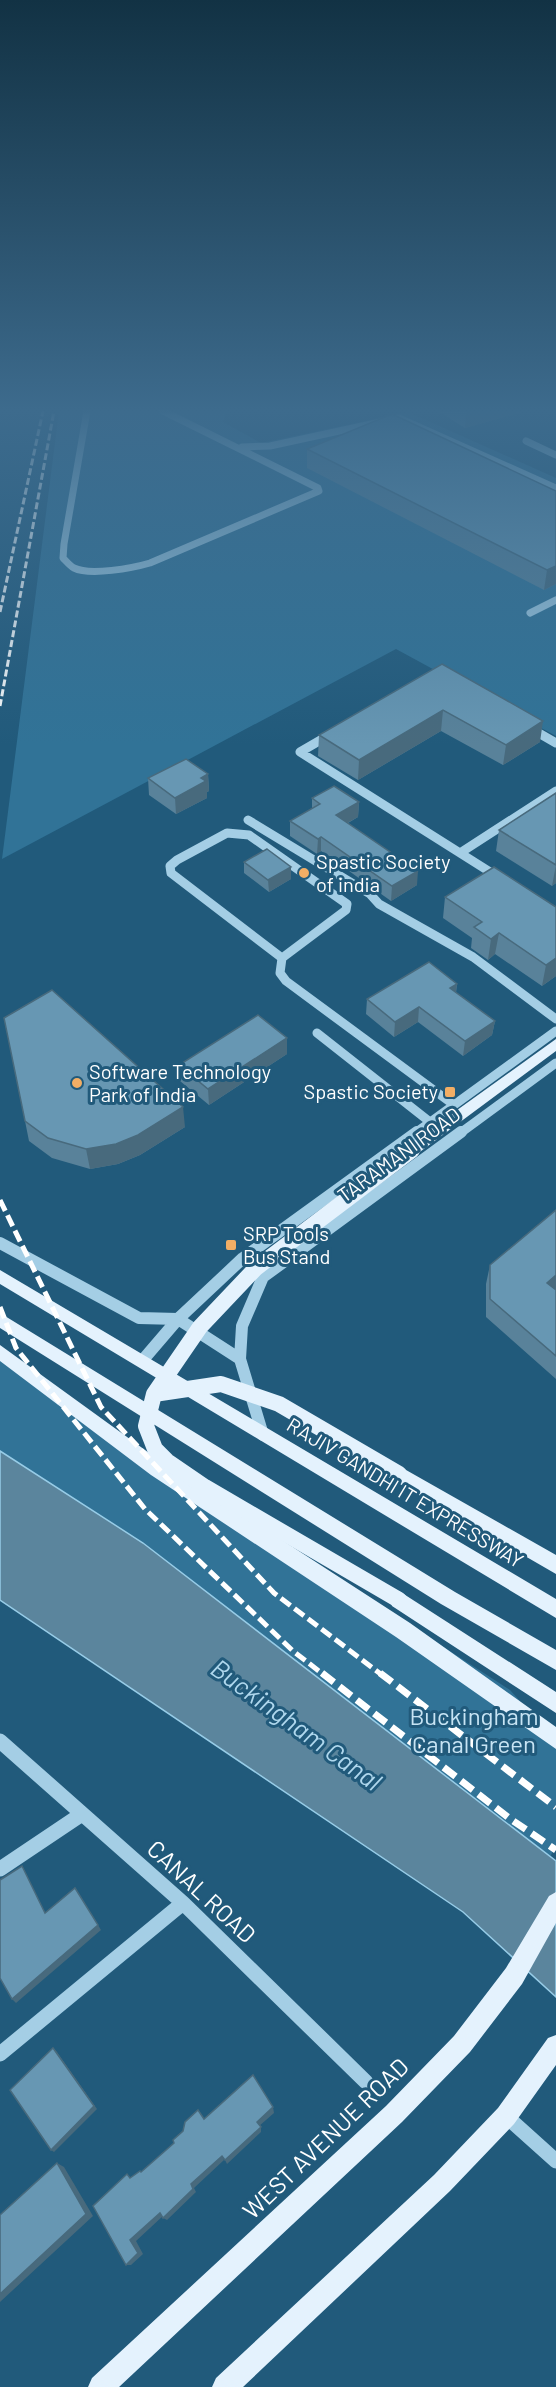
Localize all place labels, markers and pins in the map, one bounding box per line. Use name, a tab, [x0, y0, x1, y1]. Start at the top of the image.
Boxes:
place label: Spastic Society of india	[316, 849, 450, 896]
marker: Spastic Society of india	[297, 866, 311, 880]
place label: Software Technology Park of India	[89, 1059, 271, 1106]
marker: Software Technology Park of India	[70, 1076, 84, 1090]
place label: Spastic Society	[304, 1079, 438, 1103]
marker: Spastic Society	[443, 1085, 457, 1099]
place label: SRP Tools Bus Stand	[243, 1221, 330, 1268]
marker: SRP Tools Bus Stand	[224, 1238, 238, 1252]

